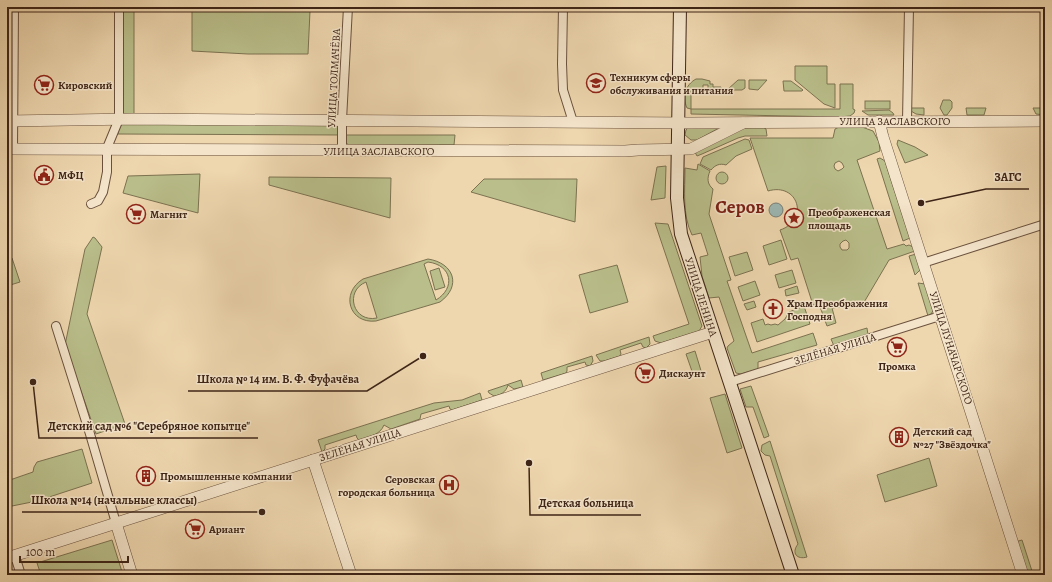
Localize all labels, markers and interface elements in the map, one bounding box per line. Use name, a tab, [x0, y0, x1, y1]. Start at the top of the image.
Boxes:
street label: УЛИЦА ТОЛМАЧЁВА	[324, 28, 344, 128]
place label: Техникум сферы обслуживания и питания	[610, 70, 734, 98]
school or university icon: Техникум сферы обслуживания и питания	[585, 72, 607, 94]
supermarket icon: Кировский	[33, 74, 55, 96]
place label: Кировский	[58, 78, 113, 93]
street label: УЛИЦА ЗАСЛАВСКОГО	[840, 114, 951, 129]
street label: УЛИЦА ЗАСЛАВСКОГО	[324, 144, 435, 159]
public building icon: МФЦ	[33, 164, 55, 186]
callout: ЗАГС	[986, 165, 1029, 189]
place label: МФЦ	[58, 168, 84, 183]
text: ЗАГС	[994, 169, 1022, 185]
district label: Серов	[715, 194, 765, 220]
supermarket icon: Магнит	[125, 203, 147, 225]
place label: Преображенская площадь	[808, 205, 891, 233]
place label: Магнит	[150, 207, 187, 222]
place icon: Преображенская площадь	[783, 207, 805, 229]
street label: УЛИЦА ЛЕНИНА	[681, 255, 721, 339]
street label: УЛИЦА ЛУНАЧАРСКОГО	[926, 290, 977, 407]
place label: Храм Преображения Господня	[787, 296, 888, 324]
church icon: Храм Преображения Господня	[762, 298, 784, 320]
street label: ЗЕЛЁНАЯ УЛИЦА	[792, 329, 878, 369]
supermarket icon: Промка	[886, 336, 908, 358]
place label: Промка	[878, 359, 917, 374]
supermarket icon: Дискаунт	[634, 362, 656, 384]
place label: Дискаунт	[659, 366, 705, 381]
callout: Школа № 14 им. В. Ф. Фуфачёва	[188, 367, 367, 391]
text: Школа № 14 им. В. Ф. Фуфачёва	[197, 371, 360, 387]
callout: Детский сад №6 "Серебряное копытце"	[39, 414, 258, 438]
text: Детский сад №6 "Серебряное копытце"	[48, 418, 250, 434]
place label: Детский сад №27 "Звёздочка"	[913, 424, 991, 452]
street label: ЗЕЛЁНАЯ УЛИЦА	[317, 425, 403, 465]
building icon: Детский сад №27 "Звёздочка"	[888, 426, 910, 448]
building icon: Промышленные компании	[135, 465, 157, 487]
place label: Промышленные компании	[160, 469, 292, 484]
place label: Серовская городская больница	[338, 472, 436, 500]
hospital icon: Серовская городская больница	[438, 474, 460, 496]
callout: Школа №14 (начальные классы)	[22, 488, 205, 512]
callout: Детская больница	[530, 491, 641, 515]
text: Школа №14 (начальные классы)	[31, 492, 197, 508]
text: Детская больница	[538, 495, 634, 511]
supermarket icon: Ариант	[184, 518, 206, 540]
place label: Ариант	[208, 522, 245, 537]
scale bar	[20, 538, 128, 564]
text: 100 m	[26, 544, 55, 560]

